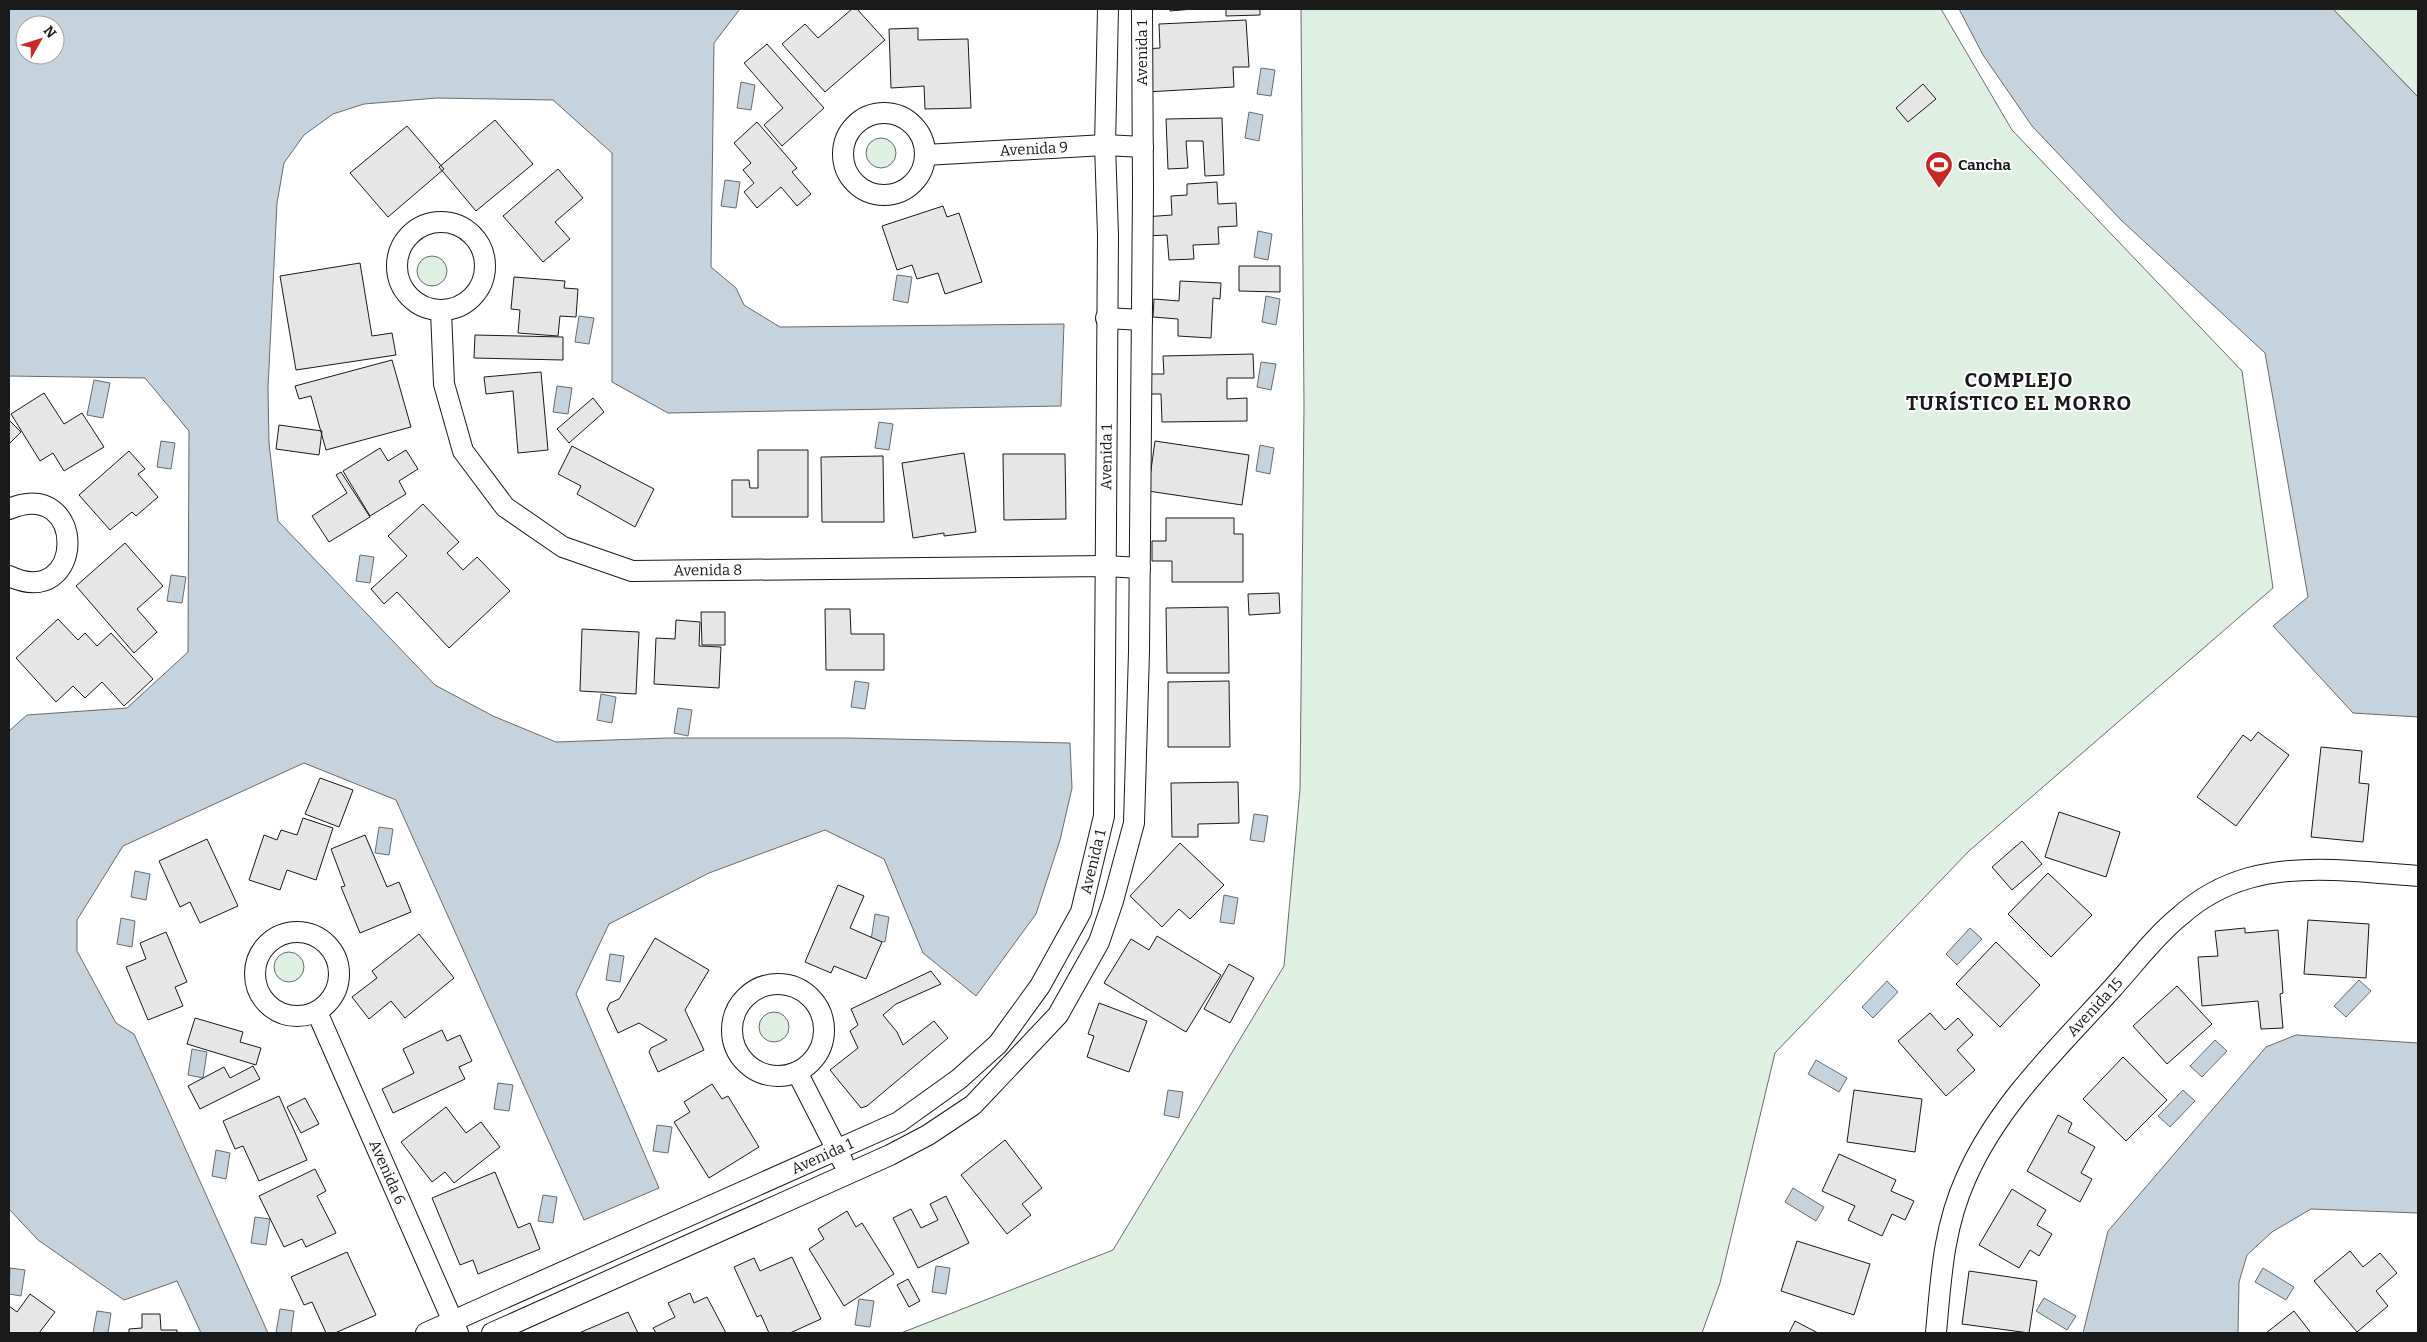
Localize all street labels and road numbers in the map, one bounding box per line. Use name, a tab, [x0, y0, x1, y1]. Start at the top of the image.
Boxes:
street label: Avenida 1	[1133, 20, 1151, 86]
street label: Avenida 9	[999, 138, 1069, 160]
street label: Avenida 1	[1097, 424, 1116, 490]
street label: Avenida 8	[673, 561, 742, 580]
street label: Avenida 1	[1077, 828, 1109, 896]
street label: Avenida 15	[2063, 974, 2127, 1040]
street label: Avenida 1	[789, 1135, 856, 1178]
street label: Avenida 6	[365, 1137, 409, 1207]

